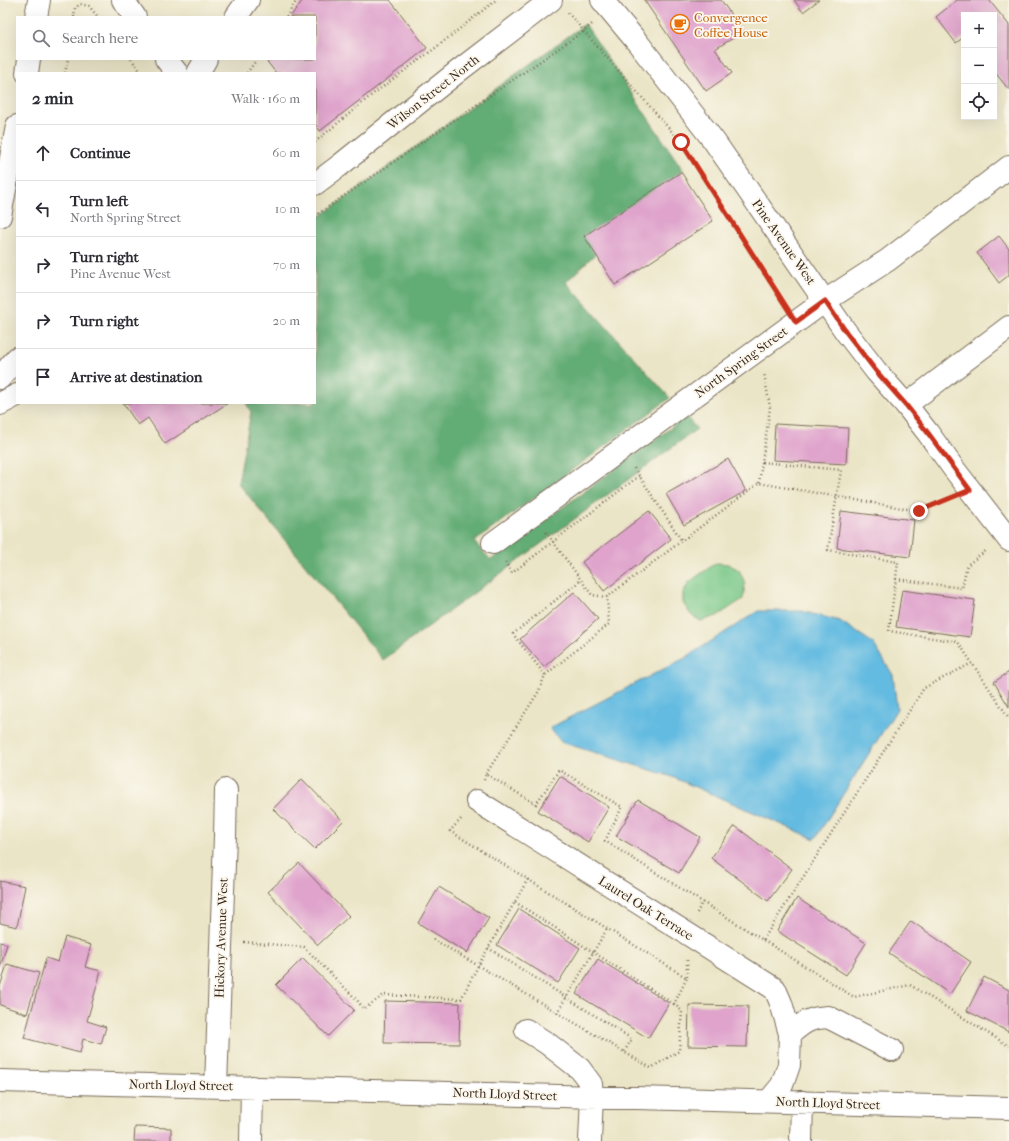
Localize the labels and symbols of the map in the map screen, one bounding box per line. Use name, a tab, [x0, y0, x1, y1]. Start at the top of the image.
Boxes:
place label: Convergence Coffee House	[694, 10, 768, 40]
cafe icon: Convergence Coffee House	[669, 13, 691, 35]
street label: Wilson Street North	[383, 51, 483, 133]
route start	[672, 133, 690, 151]
street label: Pine Avenue West	[749, 196, 819, 288]
street label: North Spring Street	[692, 323, 791, 401]
route end	[910, 502, 928, 520]
street label: Laurel Oak Terrace	[596, 873, 696, 943]
street label: Hickory Avenue West	[211, 877, 231, 998]
street label: North Lloyd Street	[129, 1077, 234, 1093]
street label: North Lloyd Street	[452, 1085, 558, 1103]
street label: North Lloyd Street	[775, 1094, 881, 1112]

